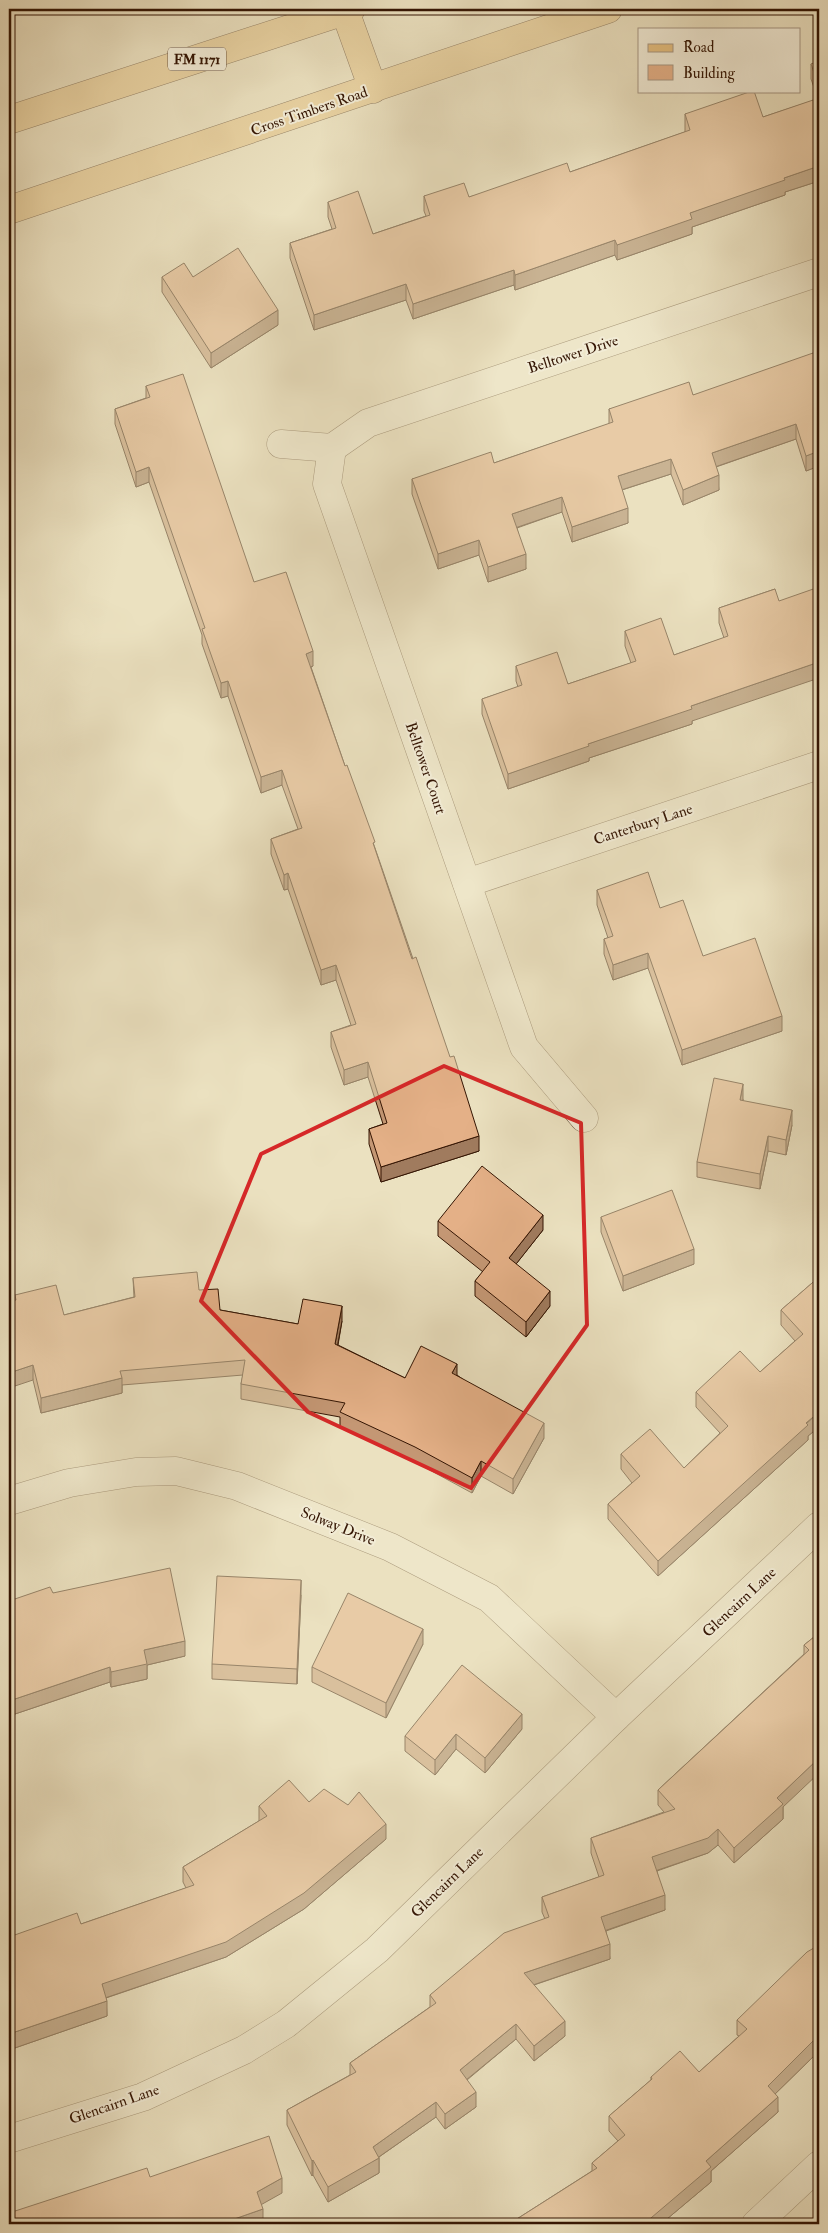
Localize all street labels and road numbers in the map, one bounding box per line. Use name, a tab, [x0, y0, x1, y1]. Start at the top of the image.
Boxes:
road number: FM 1171	[168, 48, 226, 70]
street label: Cross Timbers Road	[248, 82, 371, 140]
street label: Belltower Drive	[525, 331, 621, 378]
street label: Belltower Court	[401, 720, 450, 817]
street label: Canterbury Lane	[591, 800, 695, 849]
street label: Solway Drive	[298, 1503, 378, 1550]
street label: Glencairn Lane	[698, 1563, 780, 1641]
street label: Glencairn Lane	[407, 1843, 488, 1922]
street label: Glencairn Lane	[67, 2080, 162, 2129]

